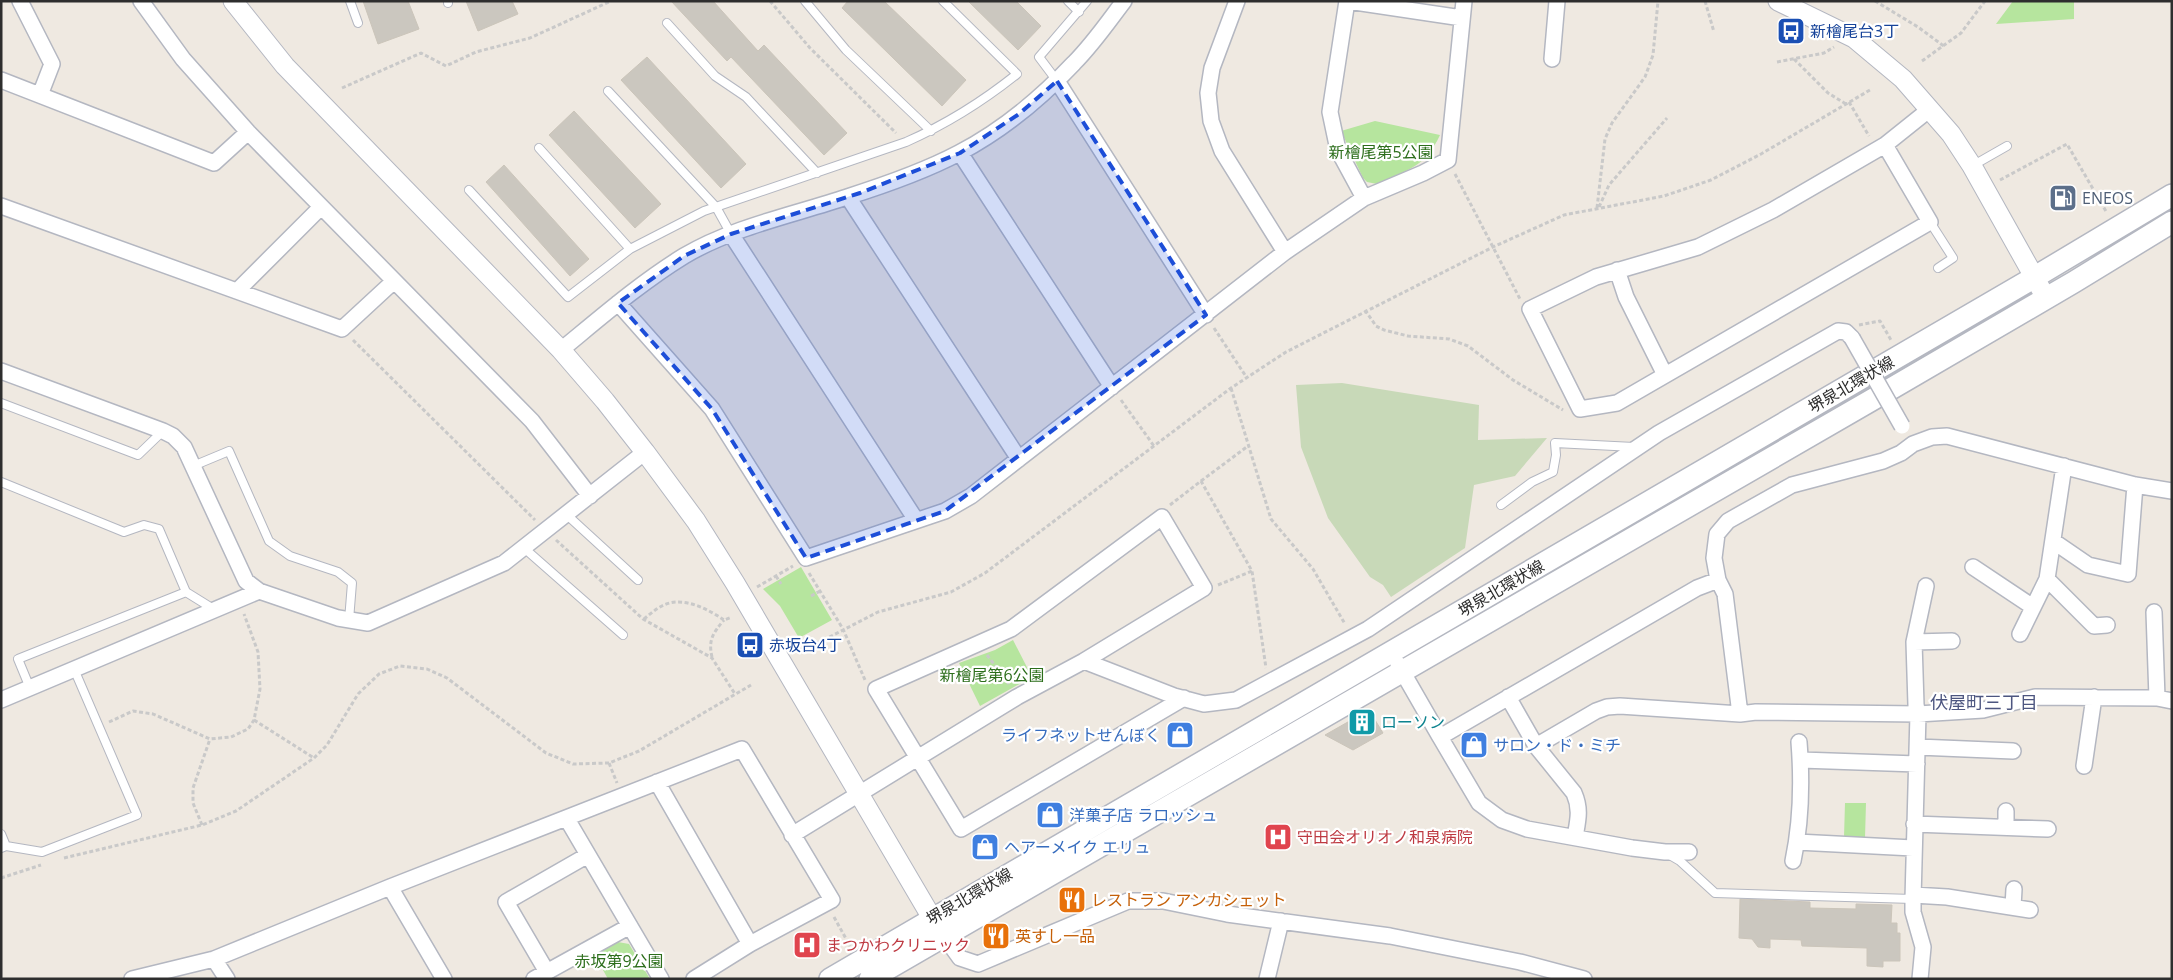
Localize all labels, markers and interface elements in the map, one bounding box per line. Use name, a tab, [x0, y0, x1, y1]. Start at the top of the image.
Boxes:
bus stop icon: 新檜尾台3丁	[1776, 16, 1806, 46]
place label: 新檜尾台3丁	[1810, 20, 1899, 42]
park label: 新檜尾第5公園	[1328, 141, 1434, 163]
fuel station icon: ENEOS	[2048, 183, 2078, 213]
place label: ENEOS	[2082, 187, 2133, 209]
street label: 堺泉北環状線	[1804, 350, 1898, 418]
street label: 堺泉北環状線	[1454, 554, 1548, 622]
bus stop icon: 赤坂台4丁	[735, 630, 765, 660]
place label: 赤坂台4丁	[769, 634, 842, 656]
park label: 新檜尾第6公園	[939, 664, 1045, 686]
district label: 伏屋町三丁目	[1930, 690, 2038, 714]
building icon: ローソン	[1347, 707, 1377, 737]
place label: ローソン	[1381, 711, 1445, 733]
shop icon: ライフネットせんぼく	[1165, 720, 1195, 750]
place label: ライフネットせんぼく	[1001, 724, 1161, 746]
shop icon: サロン・ド・ミチ	[1459, 730, 1489, 760]
place label: サロン・ド・ミチ	[1493, 734, 1621, 756]
shop icon: 洋菓子店 ラロッシュ	[1035, 800, 1065, 830]
place label: 洋菓子店 ラロッシュ	[1069, 804, 1217, 826]
hospital icon: 守田会オリオノ和泉病院	[1263, 822, 1293, 852]
place label: 守田会オリオノ和泉病院	[1297, 826, 1473, 848]
shop icon: ヘアーメイク エリュ	[970, 832, 1000, 862]
place label: ヘアーメイク エリュ	[1004, 836, 1150, 858]
street label: 堺泉北環状線	[922, 862, 1016, 930]
restaurant icon: レストラン アンカシェット	[1057, 885, 1087, 915]
place label: レストラン アンカシェット	[1091, 889, 1287, 911]
restaurant icon: 英すし一品	[981, 921, 1011, 951]
place label: 英すし一品	[1015, 925, 1095, 947]
hospital icon: まつかわクリニック	[792, 930, 822, 960]
place label: まつかわクリニック	[826, 934, 970, 956]
park label: 赤坂第9公園	[574, 950, 664, 972]

